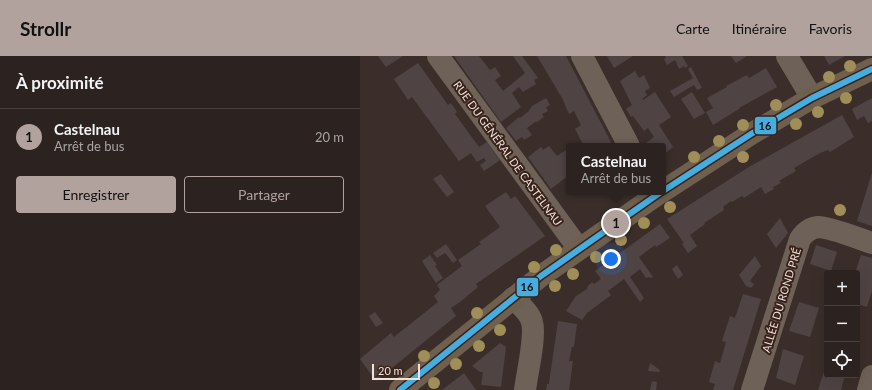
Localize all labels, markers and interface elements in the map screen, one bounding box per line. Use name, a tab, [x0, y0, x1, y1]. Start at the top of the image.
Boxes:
text: Strollr	[20, 17, 71, 40]
text: Carte	[676, 20, 710, 37]
text: Itinéraire	[732, 20, 787, 37]
text: Favoris	[809, 20, 852, 37]
text: À proximité	[16, 72, 104, 93]
street label: RUE DU GÉNÉRAL DE CASTELNAU	[451, 78, 565, 228]
line badge: 16	[754, 116, 777, 135]
text: 16	[759, 119, 772, 132]
text: Castelnau	[54, 120, 120, 138]
text: 1	[25, 129, 33, 145]
text: 20 m	[315, 129, 344, 145]
text: Arrêt de bus	[54, 138, 124, 154]
popup	[566, 143, 666, 195]
text: Castelnau	[581, 152, 647, 170]
text: Arrêt de bus	[581, 170, 651, 186]
button: Enregistrer	[16, 176, 176, 213]
button: Partager	[184, 176, 344, 213]
pin: 1	[603, 208, 629, 238]
street label: ALLÉE DU ROND PRÉ	[759, 246, 803, 354]
your location	[601, 249, 621, 269]
map controls	[824, 270, 860, 378]
button: +	[824, 270, 860, 306]
line badge: 16	[516, 277, 539, 297]
text: 16	[521, 280, 534, 293]
button: −	[824, 306, 860, 342]
button: locate	[824, 342, 860, 378]
scale bar	[372, 362, 420, 381]
text: 20 m	[378, 364, 403, 377]

